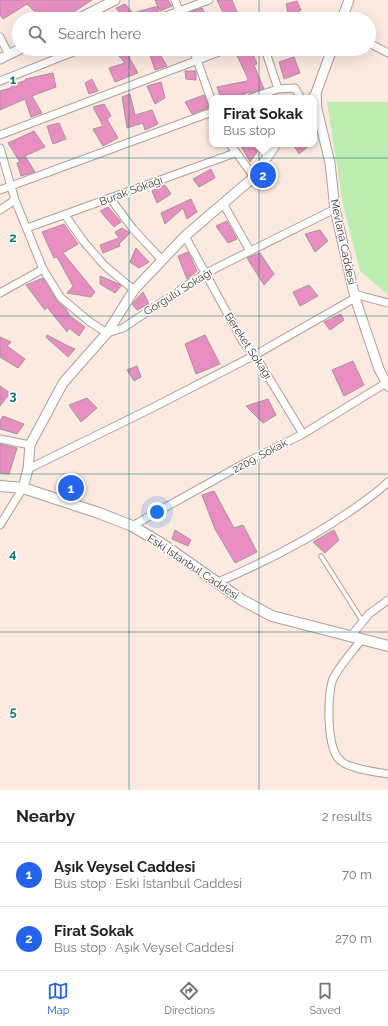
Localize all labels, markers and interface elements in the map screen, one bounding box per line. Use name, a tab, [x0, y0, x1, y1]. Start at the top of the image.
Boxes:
search box	[12, 12, 376, 56]
icon: search	[26, 23, 48, 45]
text: Search here	[58, 25, 141, 43]
text: 1	[10, 72, 17, 87]
popup	[209, 95, 317, 147]
text: Firat Sokak	[223, 105, 303, 123]
text: Bus stop	[223, 123, 275, 138]
pin: 2	[250, 160, 276, 190]
street label: Burak Sokağı	[98, 174, 164, 208]
street label: Mevlana Caddesi	[328, 198, 358, 286]
text: 2	[9, 230, 17, 245]
street label: Görgülü Sokağı	[141, 266, 215, 318]
street label: Bereket Sokağı	[222, 310, 274, 382]
text: 3	[9, 388, 17, 403]
street label: 2209. Sokak	[230, 436, 290, 476]
pin: 1	[58, 473, 84, 503]
your location	[147, 502, 167, 522]
street label: Eski İstanbul Caddesi	[145, 532, 241, 602]
text: 4	[9, 546, 17, 561]
text: 5	[9, 704, 17, 719]
text: Nearby	[16, 806, 75, 826]
text: 2 results	[322, 809, 372, 824]
text: Aşık Veysel Caddesi	[54, 858, 195, 876]
text: 1	[26, 867, 32, 882]
text: 70 m	[342, 867, 372, 882]
text: Bus stop · Eski İstanbul Caddesi	[54, 876, 242, 891]
text: Firat Sokak	[54, 922, 134, 940]
text: 2	[25, 931, 33, 946]
text: 270 m	[335, 931, 372, 946]
text: Bus stop · Aşık Veysel Caddesi	[54, 940, 234, 955]
tab: Map	[47, 980, 70, 1017]
tab: Directions	[164, 980, 215, 1017]
tab: Saved	[309, 980, 341, 1017]

